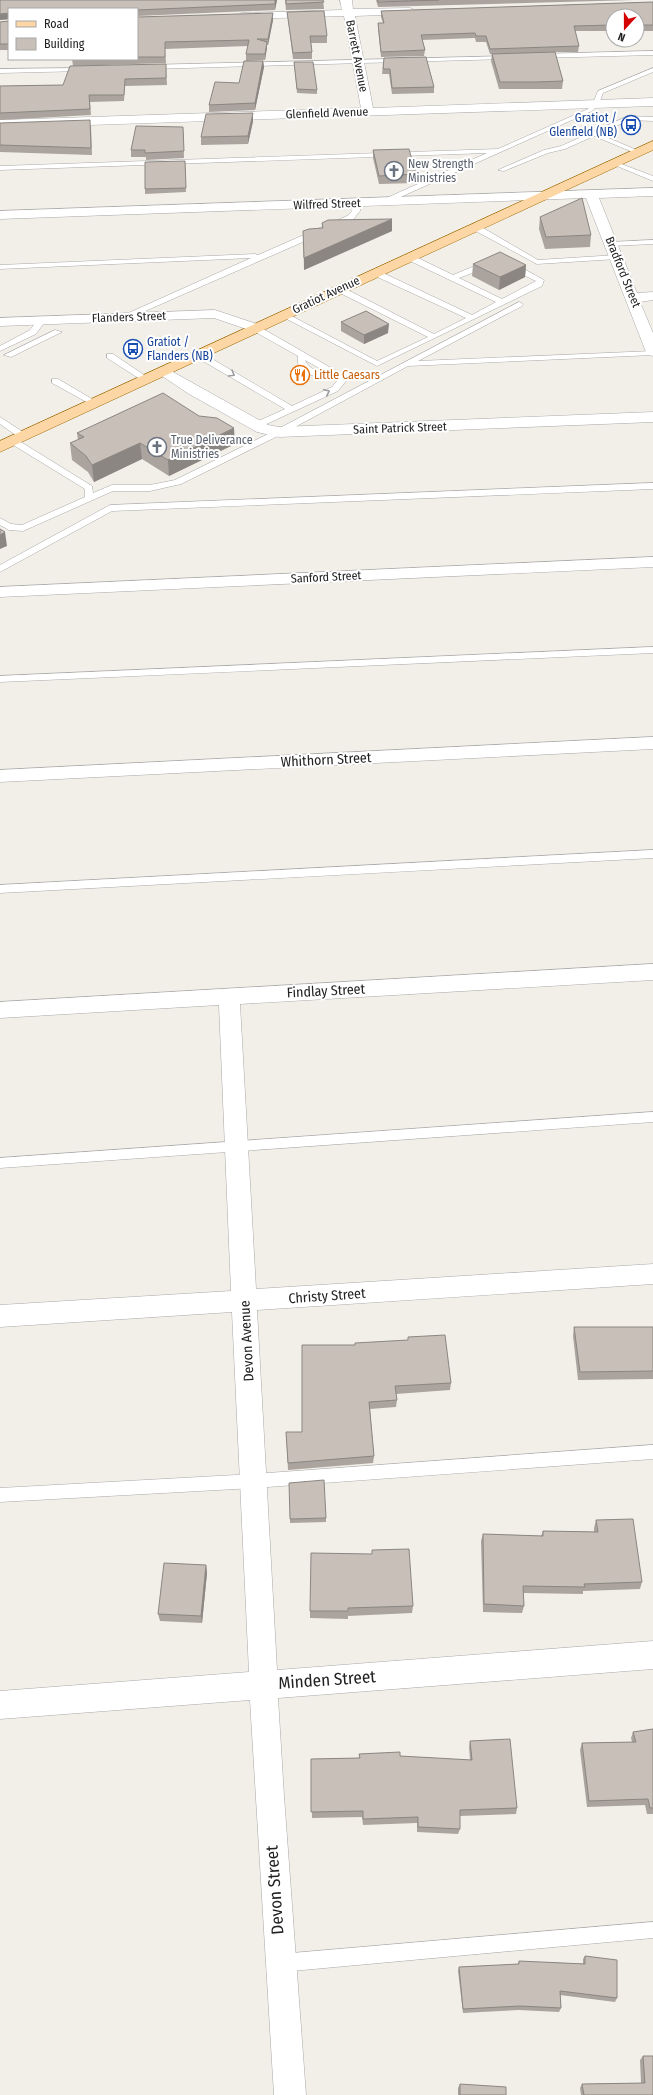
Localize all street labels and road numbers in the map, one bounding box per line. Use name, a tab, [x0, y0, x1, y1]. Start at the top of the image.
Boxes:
street label: Barrett Avenue	[343, 19, 371, 93]
street label: Glenfield Avenue	[285, 105, 369, 121]
street label: Wilfred Street	[293, 196, 361, 212]
street label: Bradford Street	[602, 235, 644, 310]
street label: Gratiot Avenue	[290, 273, 362, 317]
street label: Flanders Street	[92, 309, 166, 325]
street label: Saint Patrick Street	[353, 419, 447, 437]
street label: Sanford Street	[290, 568, 362, 586]
street label: Whithorn Street	[280, 749, 372, 771]
street label: Findlay Street	[286, 980, 366, 1002]
street label: Christy Street	[288, 1285, 367, 1307]
street label: Devon Avenue	[236, 1300, 258, 1382]
street label: Minden Street	[278, 1666, 377, 1694]
street label: Devon Street	[261, 1844, 289, 1935]

